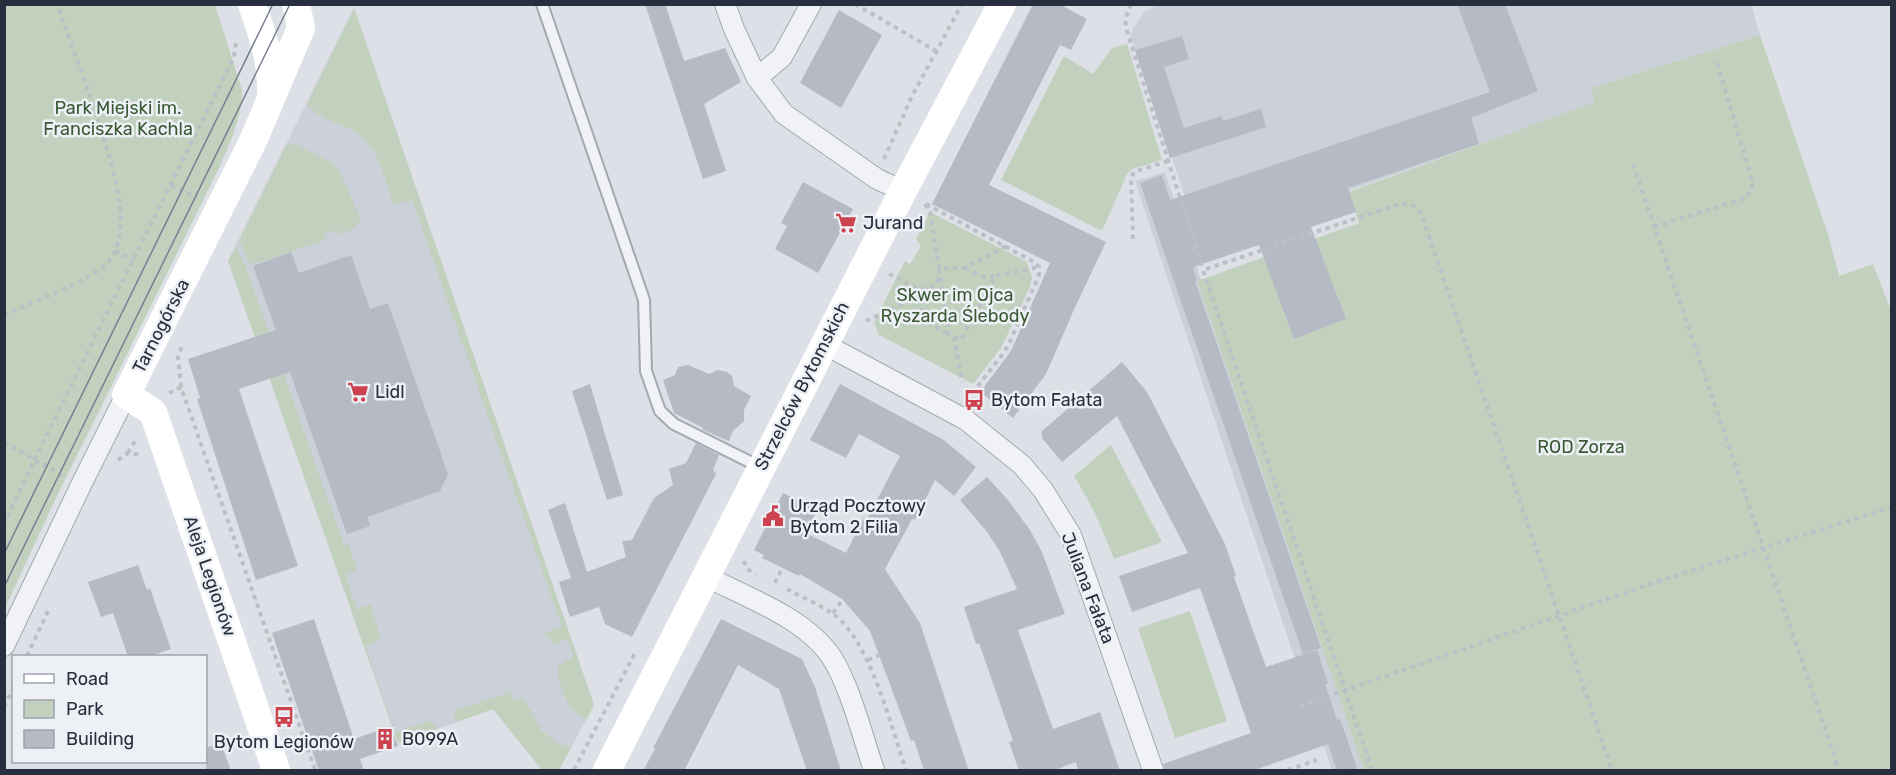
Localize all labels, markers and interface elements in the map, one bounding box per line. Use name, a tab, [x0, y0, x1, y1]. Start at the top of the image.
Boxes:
park label: Park Miejski im. Franciszka Kachla	[43, 97, 193, 140]
supermarket icon: Jurand	[834, 211, 858, 235]
place label: Jurand	[863, 212, 923, 234]
street label: Tarnogórska	[128, 275, 194, 377]
park label: Skwer im Ojca Ryszarda Ślebody	[881, 284, 1029, 327]
street label: Strzelców Bytomskich	[750, 298, 854, 474]
supermarket icon: Lidl	[346, 380, 370, 404]
place label: Lidl	[375, 381, 405, 403]
bus stop icon: Bytom Fałata	[962, 388, 986, 412]
place label: Bytom Fałata	[991, 389, 1102, 411]
park label: ROD Zorza	[1537, 436, 1625, 458]
place label: Urząd Pocztowy Bytom 2 Filia	[790, 495, 926, 538]
public building icon: Urząd Pocztowy Bytom 2 Filia	[761, 504, 785, 528]
street label: Aleja Legionów	[179, 513, 241, 639]
street label: Juliana Fałata	[1057, 529, 1119, 647]
legend	[12, 655, 207, 763]
text: Road	[66, 668, 109, 690]
text: Park	[66, 698, 104, 720]
bus stop icon: Bytom Legionów	[272, 705, 296, 729]
building icon: B099A	[373, 727, 397, 751]
text: Building	[66, 728, 134, 750]
place label: B099A	[402, 728, 458, 750]
place label: Bytom Legionów	[214, 731, 354, 753]

